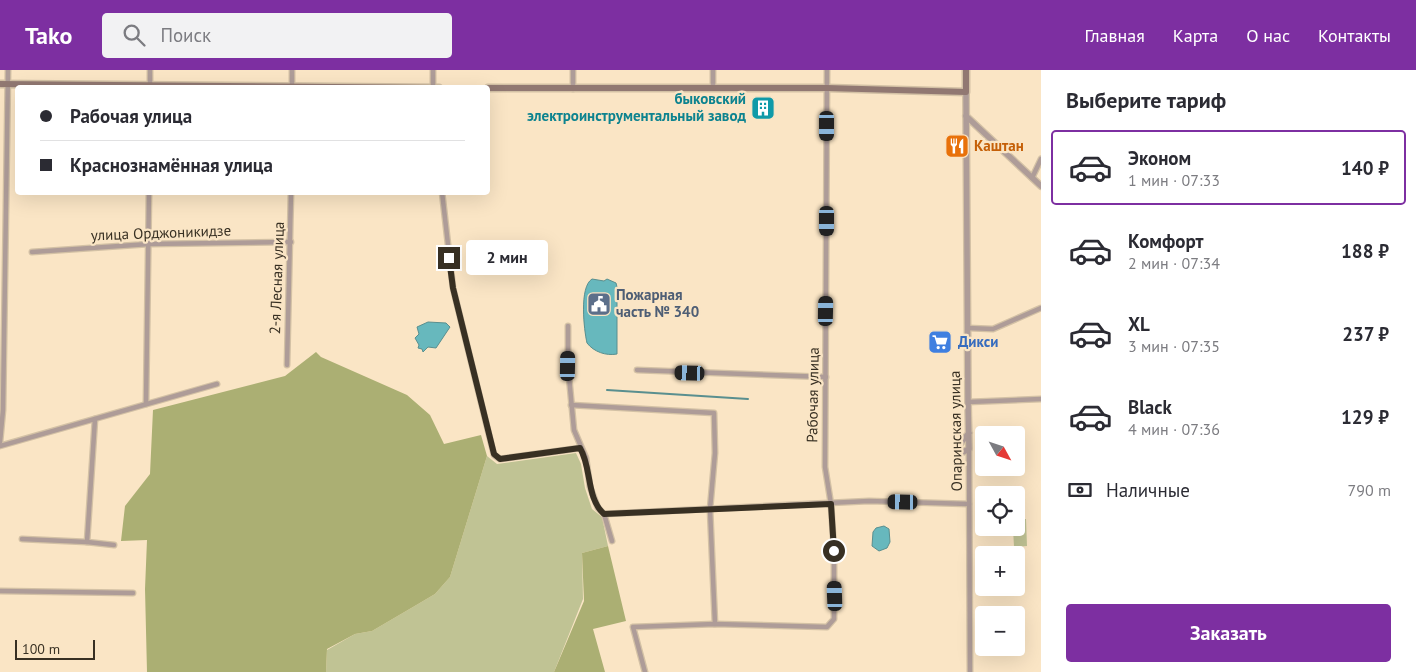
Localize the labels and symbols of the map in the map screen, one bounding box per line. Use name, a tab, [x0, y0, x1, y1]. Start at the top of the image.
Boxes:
place label: быковский электроинструментальный завод	[527, 89, 746, 125]
building icon: быковский электроинструментальный завод	[750, 95, 776, 121]
car	[819, 111, 834, 141]
restaurant icon: Каштан	[944, 133, 970, 159]
place label: Каштан	[974, 136, 1024, 155]
car	[819, 206, 834, 236]
street label: улица Орджоникидзе	[90, 221, 231, 244]
street label: 2-я Лесная улица	[265, 221, 288, 335]
callout: 2 мин	[466, 240, 549, 276]
route end	[438, 247, 460, 269]
place label: Пожарная часть № 340	[616, 285, 699, 321]
public building icon: Пожарная часть № 340	[586, 291, 612, 317]
car	[818, 296, 833, 326]
supermarket icon: Дикси	[927, 329, 953, 355]
place label: Дикси	[958, 332, 998, 351]
street label: Рабочая улица	[802, 347, 823, 443]
car	[560, 351, 575, 381]
car	[674, 365, 705, 381]
street label: Опаринская улица	[945, 370, 966, 492]
north arrow	[975, 426, 1025, 476]
car	[887, 494, 918, 510]
route start	[823, 540, 845, 562]
car	[826, 581, 843, 611]
scale bar	[15, 637, 95, 660]

